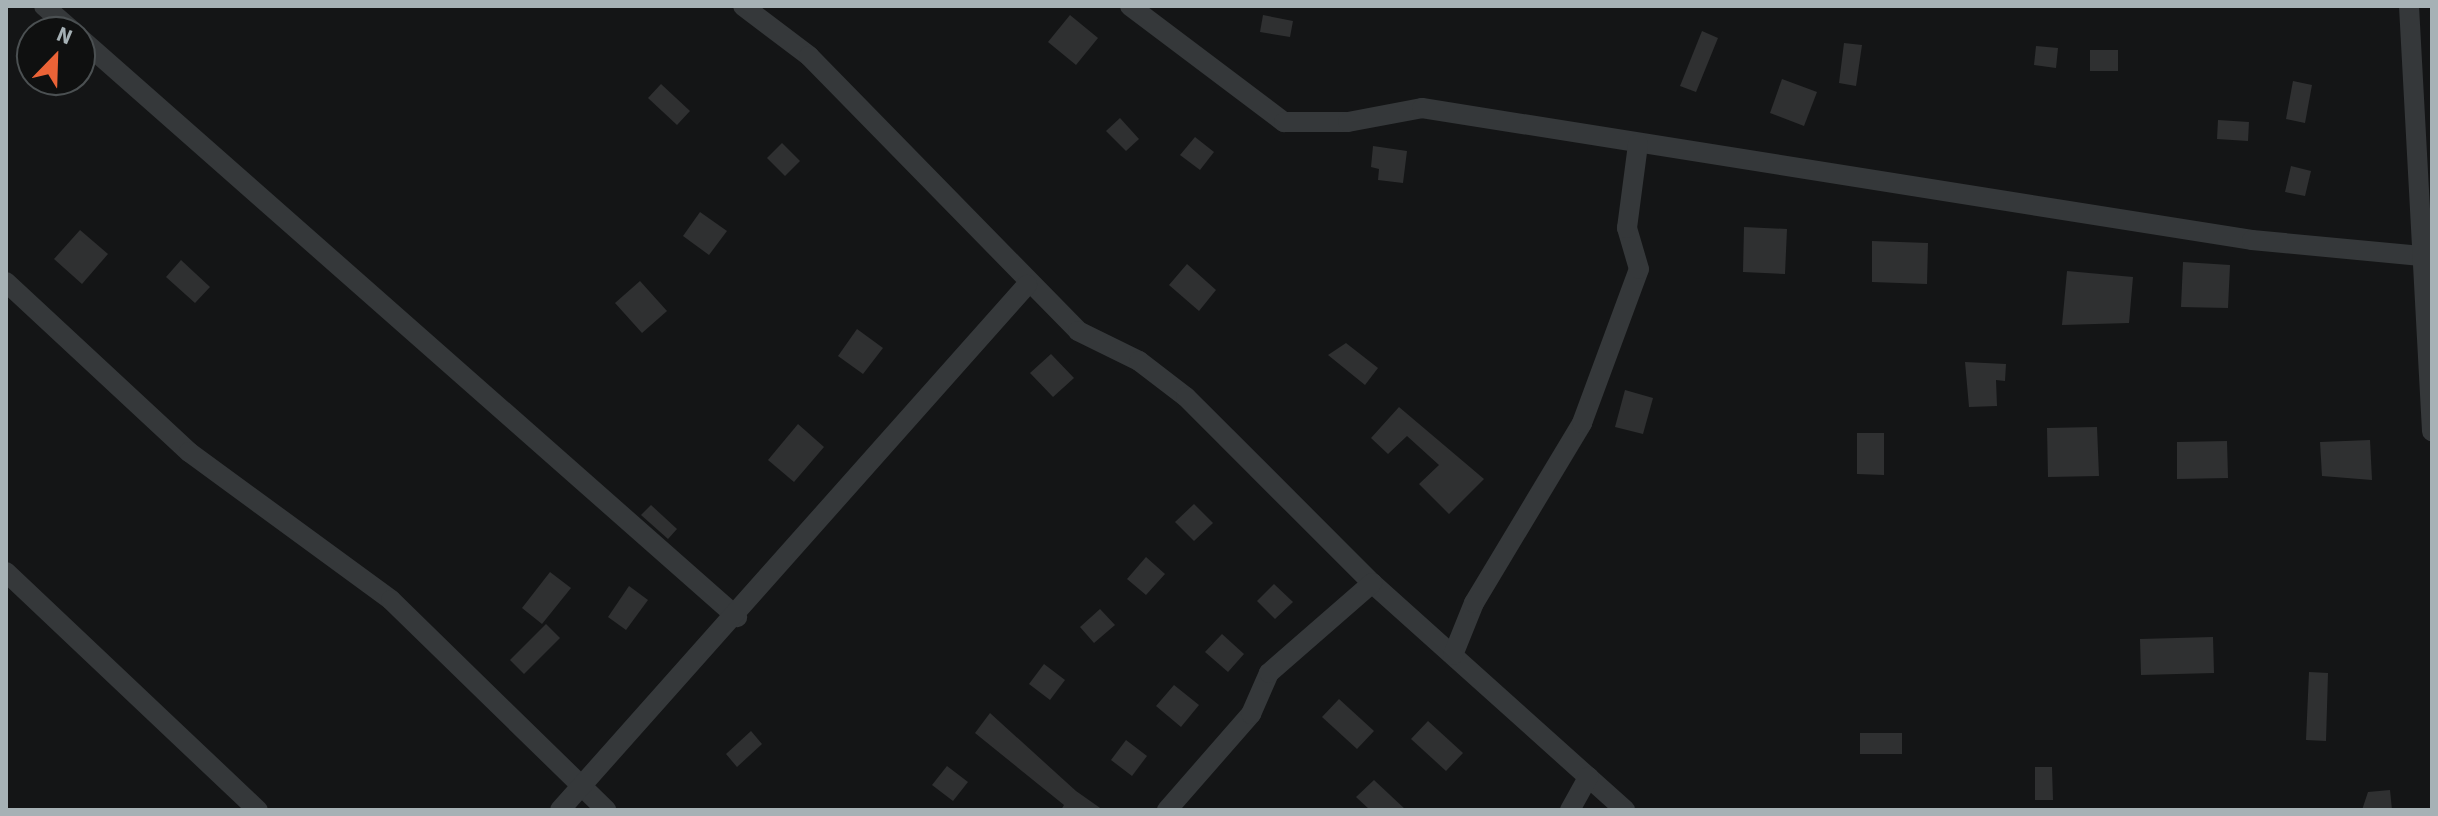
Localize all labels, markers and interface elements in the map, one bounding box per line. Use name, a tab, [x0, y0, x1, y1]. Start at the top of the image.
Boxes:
north arrow	[16, 16, 96, 96]
text: N	[52, 18, 78, 53]

